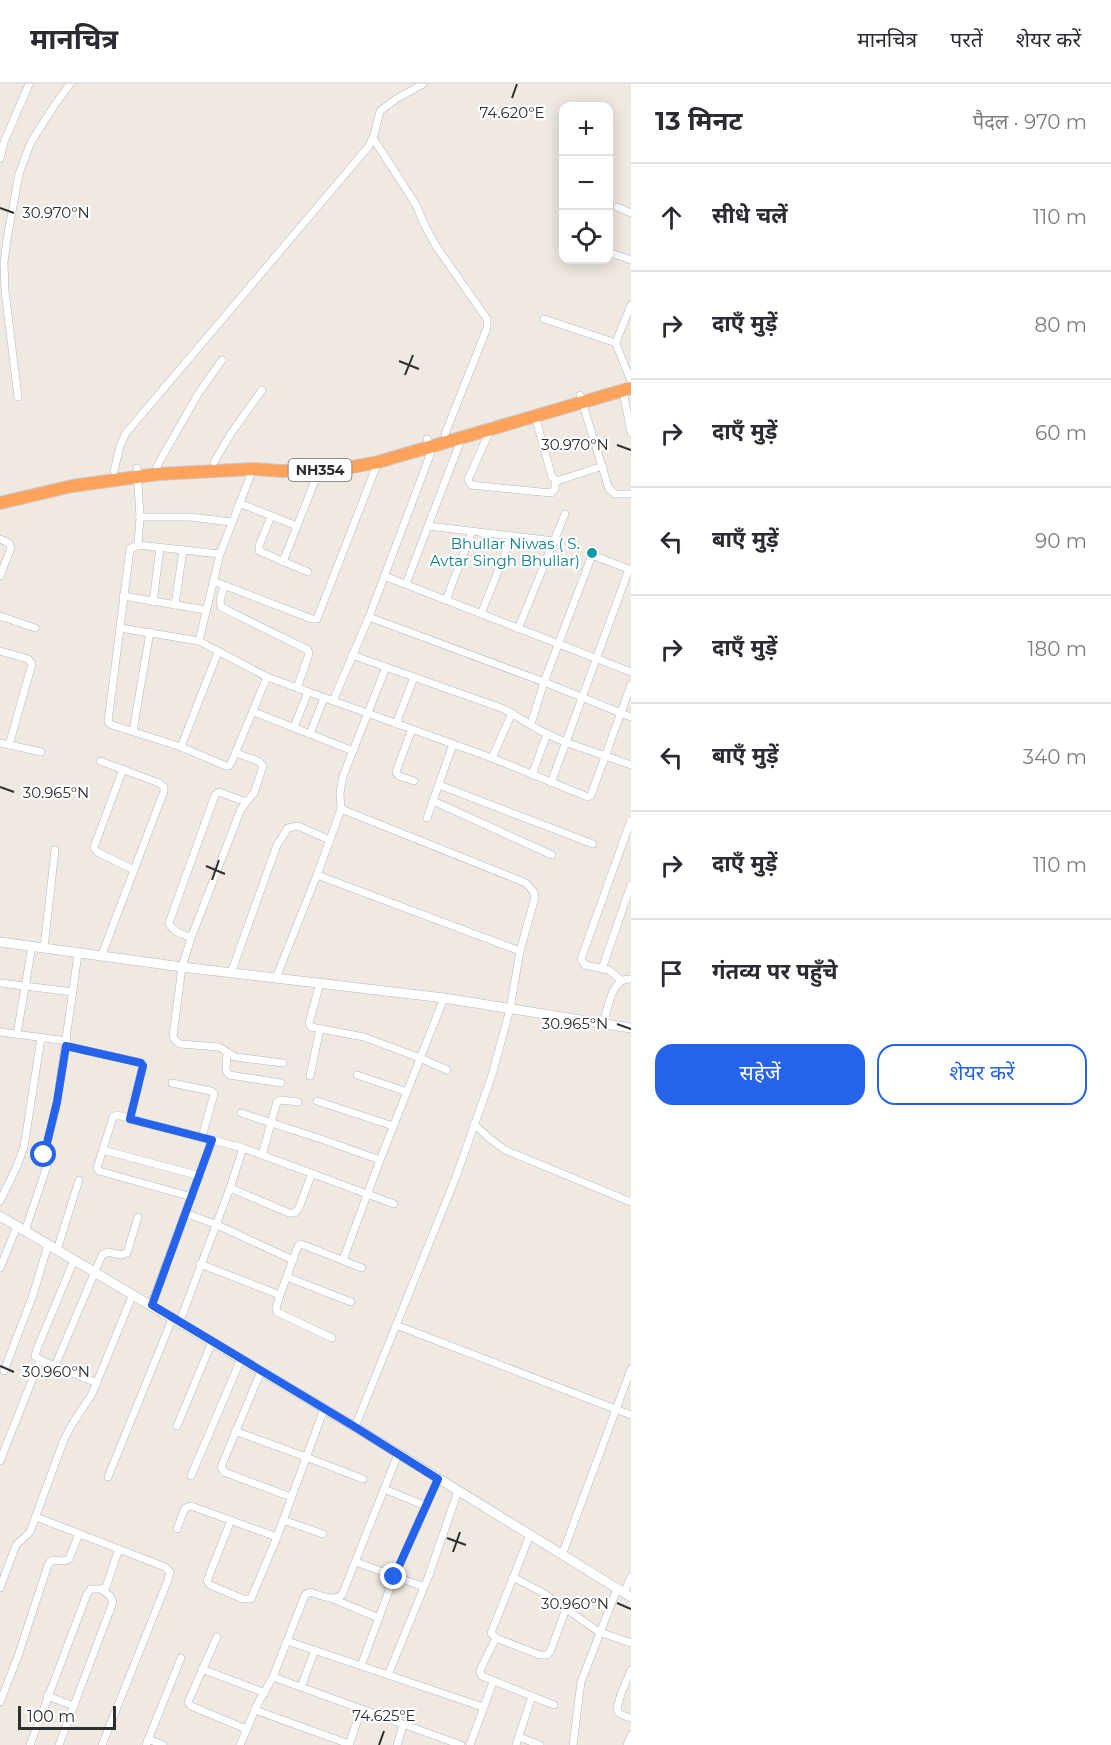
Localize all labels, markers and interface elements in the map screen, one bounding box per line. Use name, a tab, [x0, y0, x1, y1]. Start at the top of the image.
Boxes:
text: मानचित्र	[30, 22, 118, 56]
text: मानचित्र	[857, 27, 917, 52]
text: परतें	[950, 27, 983, 52]
text: शेयर करें	[1016, 27, 1081, 52]
map controls	[559, 102, 613, 264]
button: +	[559, 102, 613, 156]
text: 74.620°E	[480, 103, 545, 122]
text: 13 मिनट	[655, 105, 743, 137]
text: पैदल · 970 m	[973, 110, 1087, 134]
button: −	[559, 156, 613, 210]
icon: ahead	[655, 201, 688, 234]
text: सीधे चलें	[712, 202, 788, 229]
text: 30.970°N	[22, 203, 90, 222]
text: 110 m	[1033, 205, 1087, 229]
button: locate	[559, 210, 613, 264]
icon: right	[655, 309, 688, 342]
text: दाएँ मुड़ें	[712, 310, 777, 337]
text: 80 m	[1035, 313, 1087, 337]
icon: right	[655, 417, 688, 450]
text: दाएँ मुड़ें	[712, 418, 777, 445]
text: 60 m	[1035, 421, 1087, 445]
text: 30.970°N	[541, 435, 609, 454]
road number: NH354	[288, 459, 352, 481]
icon: left	[655, 525, 688, 558]
text: बाएँ मुड़ें	[712, 526, 779, 553]
text: 90 m	[1035, 529, 1087, 553]
place label: Bhullar Niwas ( S. Avtar Singh Bhullar)	[430, 534, 580, 570]
marker: Bhullar Niwas ( S. Avtar Singh Bhullar)	[585, 546, 599, 560]
icon: right	[655, 633, 688, 666]
text: दाएँ मुड़ें	[712, 634, 777, 661]
text: 180 m	[1027, 637, 1087, 661]
icon: left	[655, 741, 688, 774]
text: बाएँ मुड़ें	[712, 742, 779, 769]
text: 340 m	[1023, 745, 1087, 769]
text: 30.965°N	[23, 783, 89, 802]
icon: right	[655, 849, 688, 882]
text: दाएँ मुड़ें	[712, 850, 777, 877]
text: 110 m	[1033, 853, 1087, 877]
icon: arrive	[655, 957, 688, 990]
text: गंतव्य पर पहुँचे	[712, 958, 838, 985]
text: 30.965°N	[542, 1014, 608, 1033]
button: सहेजें	[655, 1044, 865, 1105]
button: शेयर करें	[877, 1044, 1087, 1105]
route start	[30, 1141, 56, 1167]
text: 30.960°N	[22, 1362, 90, 1381]
route end	[380, 1563, 406, 1589]
text: 30.960°N	[541, 1594, 609, 1613]
scale bar	[18, 1703, 116, 1730]
text: 74.625°E	[352, 1706, 416, 1725]
text: 100 m	[27, 1707, 75, 1726]

